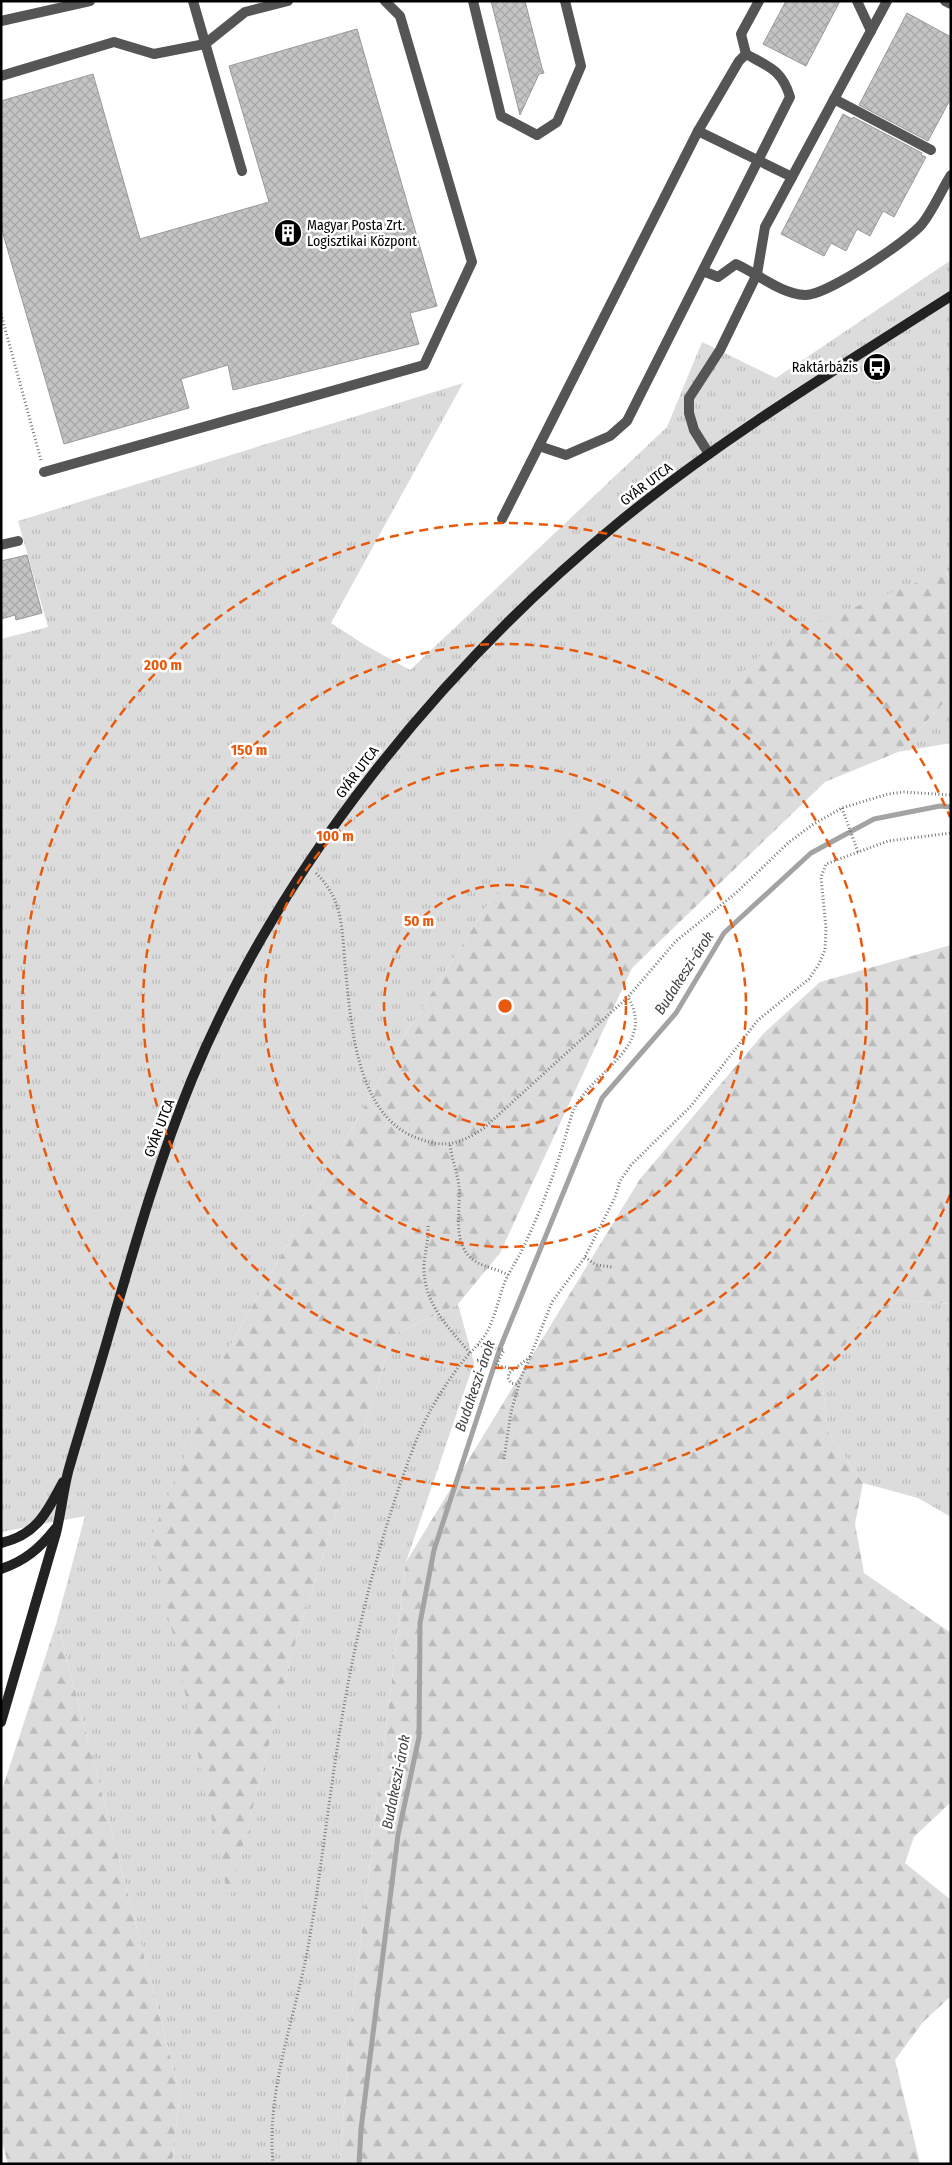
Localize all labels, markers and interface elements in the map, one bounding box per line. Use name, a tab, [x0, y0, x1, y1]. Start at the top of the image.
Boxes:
place label: Magyar Posta Zrt. Logisztikai Központ	[307, 217, 417, 250]
building icon: Magyar Posta Zrt. Logisztikai Központ	[273, 218, 303, 248]
bus stop icon: Raktárbázis	[862, 352, 892, 382]
place label: Raktárbázis	[792, 359, 858, 376]
street label: GYÁR UTCA	[616, 458, 676, 510]
text: 200 m	[143, 656, 182, 674]
text: 150 m	[231, 741, 267, 759]
street label: GYÁR UTCA	[331, 742, 383, 802]
text: 100 m	[316, 827, 354, 845]
text: 50 m	[404, 912, 434, 930]
water label: Budakeszi-árok	[650, 928, 718, 1018]
centre of rings	[496, 997, 514, 1015]
street label: GYÁR UTCA	[140, 1096, 179, 1160]
water label: Budakeszi-árok	[451, 1337, 499, 1434]
water label: Budakeszi-árok	[378, 1733, 414, 1831]

